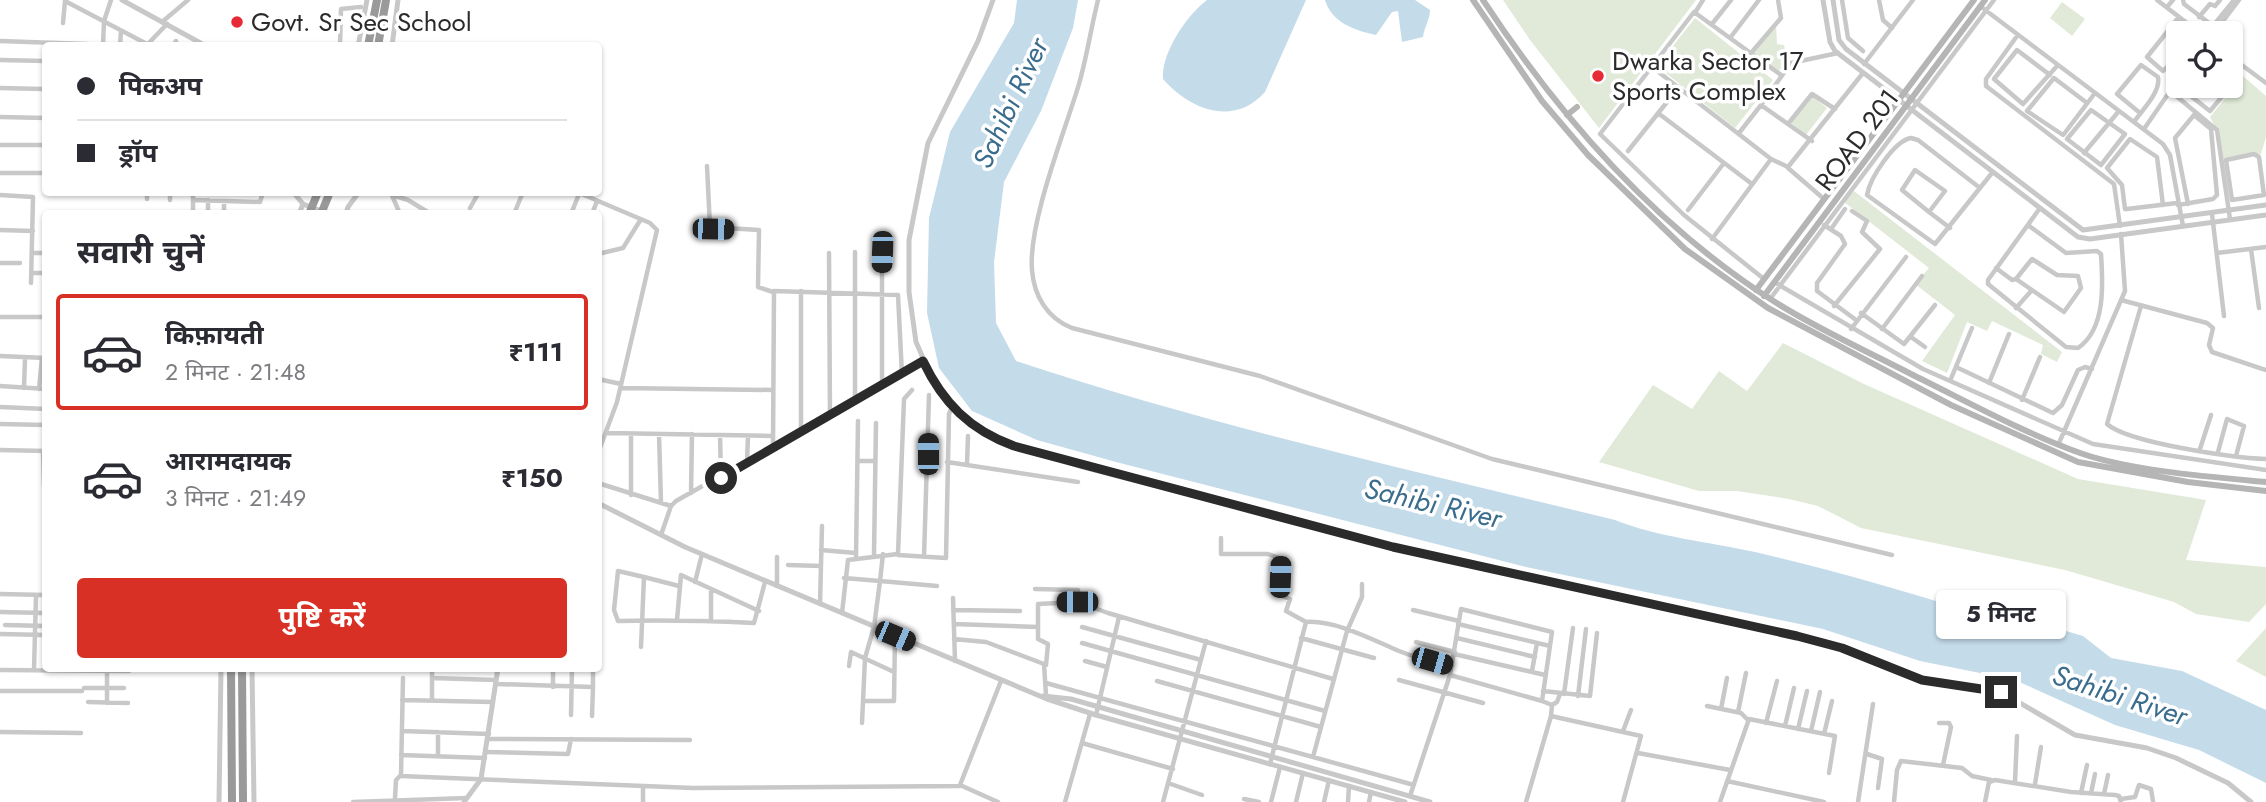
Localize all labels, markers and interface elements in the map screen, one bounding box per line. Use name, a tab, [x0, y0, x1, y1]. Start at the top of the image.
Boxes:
place label: Govt. Sr Sec School	[251, 3, 472, 41]
marker: Govt. Sr Sec School	[229, 14, 245, 30]
map controls	[2166, 21, 2243, 98]
button: locate	[2166, 21, 2243, 98]
water label: Sahibi River	[962, 30, 1059, 175]
place label: Dwarka Sector 17 Sports Complex	[1612, 42, 1804, 110]
text: पिकअप	[119, 67, 202, 105]
marker: Dwarka Sector 17 Sports Complex	[1590, 68, 1606, 84]
street label: ROAD 201	[1806, 81, 1908, 199]
text: ड्रॉप	[119, 134, 157, 172]
car	[692, 218, 735, 240]
text: सवारी चुनें	[77, 229, 204, 275]
car	[871, 231, 894, 273]
text: किफ़ायती	[165, 316, 264, 354]
icon: car	[81, 321, 144, 384]
text: ₹111	[508, 333, 563, 371]
text: 2 मिनट · 21:48	[165, 355, 306, 389]
car	[918, 433, 939, 475]
text: आरामदायक	[165, 442, 291, 480]
icon: car	[81, 447, 144, 510]
text: ₹150	[501, 459, 563, 497]
route start	[705, 462, 737, 494]
water label: Sahibi River	[1360, 468, 1507, 540]
text: 3 मिनट · 21:49	[165, 481, 306, 515]
car	[1269, 556, 1292, 598]
button: पुष्टि करें	[77, 578, 567, 658]
callout: 5 मिनट	[1936, 590, 2066, 640]
car	[1057, 592, 1099, 613]
text: 5 मिनट	[1966, 597, 2036, 631]
car	[872, 618, 919, 654]
car	[1409, 645, 1456, 677]
water label: Sahibi River	[2047, 654, 2194, 737]
route end	[1985, 676, 2017, 708]

